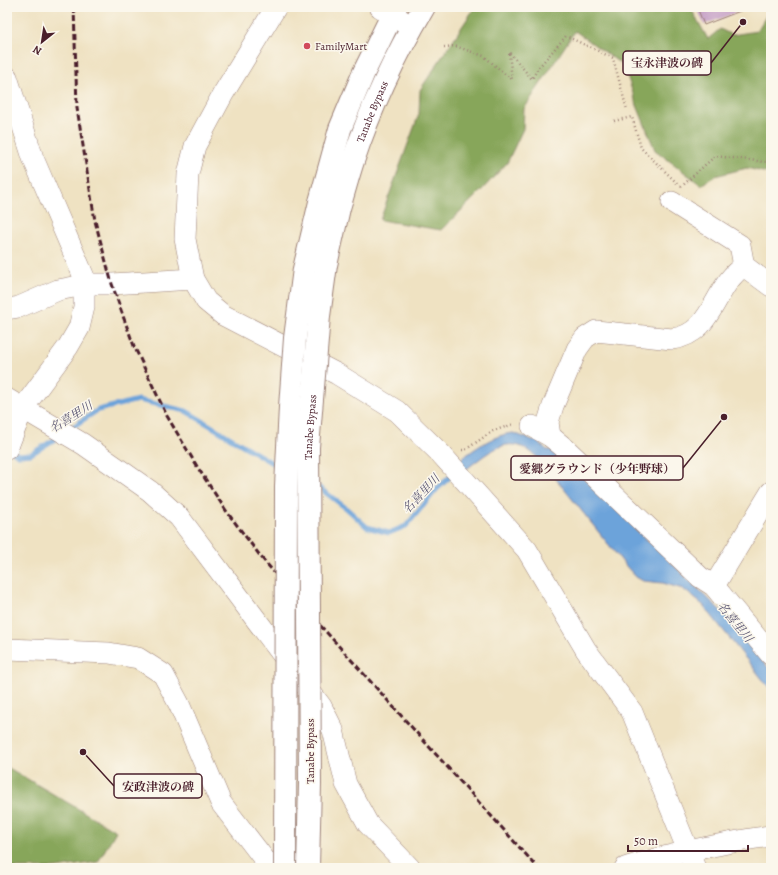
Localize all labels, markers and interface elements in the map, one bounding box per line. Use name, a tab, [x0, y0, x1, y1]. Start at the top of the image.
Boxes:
north arrow	[22, 22, 62, 62]
place label: FamilyMart	[315, 39, 367, 54]
marker: FamilyMart	[302, 41, 312, 51]
text: N	[30, 42, 44, 59]
callout: 宝永津波の碑	[623, 51, 711, 75]
text: 宝永津波の碑	[631, 55, 703, 71]
street label: Tanabe Bypass	[353, 78, 392, 145]
street label: Tanabe Bypass	[300, 394, 320, 460]
water label: 名喜里川	[46, 396, 97, 437]
callout: 愛郷グラウンド（少年野球）	[511, 456, 683, 480]
text: 愛郷グラウンド（少年野球）	[519, 461, 675, 477]
water label: 名喜里川	[399, 470, 445, 517]
water label: 名喜里川	[714, 598, 758, 647]
street label: Tanabe Bypass	[303, 718, 318, 784]
callout: 安政津波の碑	[114, 774, 202, 798]
text: 安政津波の碑	[122, 779, 194, 795]
scale bar	[628, 827, 748, 853]
text: 50 m	[634, 833, 658, 849]

